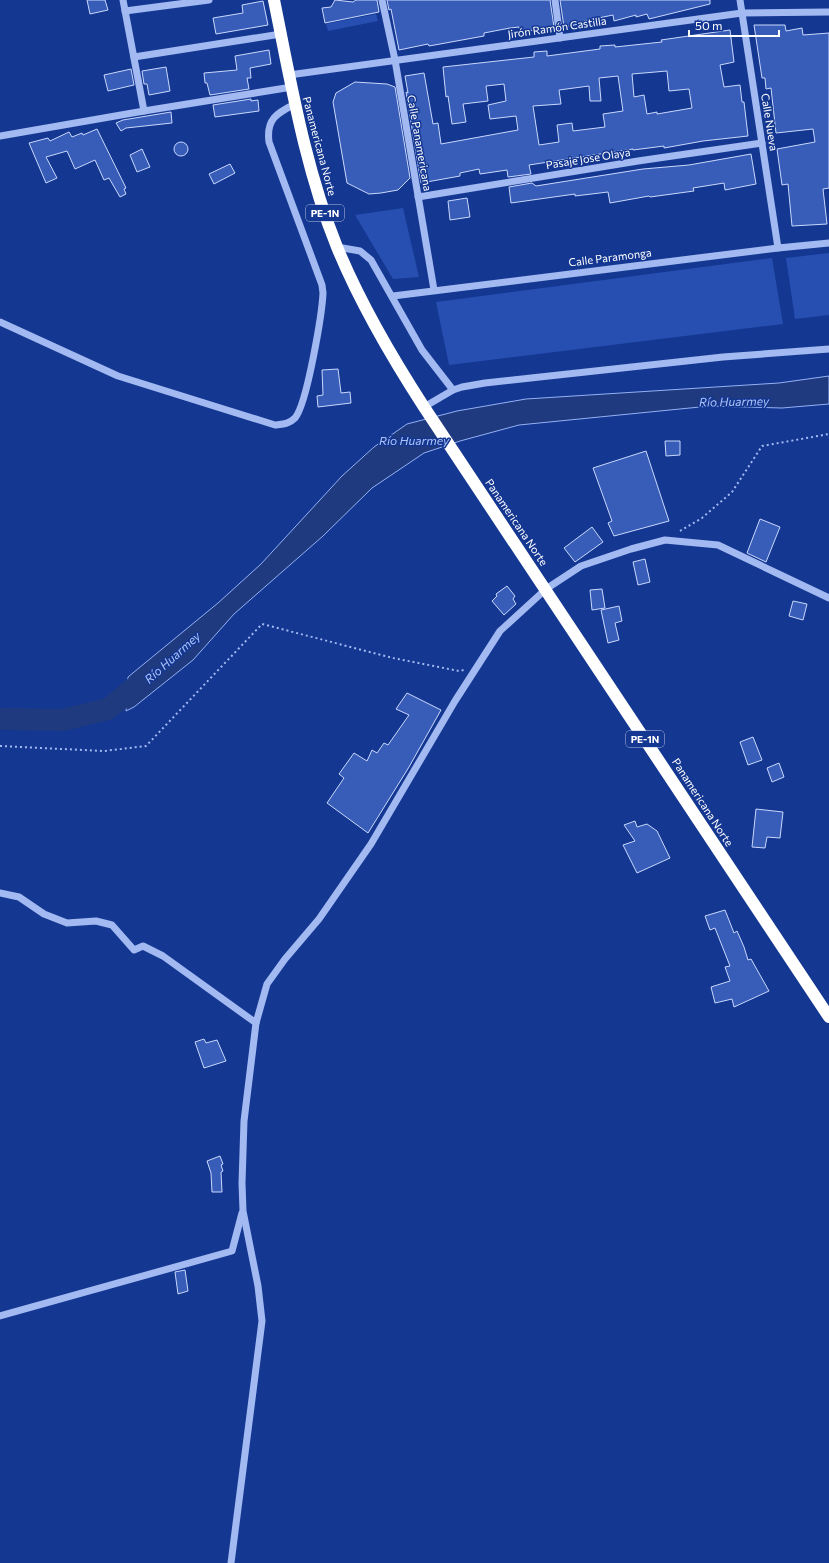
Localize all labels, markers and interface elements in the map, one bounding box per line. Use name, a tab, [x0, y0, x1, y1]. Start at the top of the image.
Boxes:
scale bar	[689, 12, 779, 38]
street label: Jirón Ramón Castilla	[507, 14, 607, 41]
text: 50 m	[695, 18, 723, 32]
street label: Calle Nueva	[759, 92, 781, 152]
street label: Calle Panamericana	[405, 94, 435, 192]
street label: Panamericana Norte	[300, 95, 340, 197]
street label: Pasaje Jose Olaya	[545, 145, 631, 172]
road number: PE-1N	[306, 205, 344, 221]
street label: Calle Paramonga	[568, 245, 652, 269]
water label: Río Huarmey	[699, 393, 770, 409]
water label: Río Huarmey	[379, 433, 450, 447]
street label: Panamericana Norte	[483, 476, 551, 568]
water label: Río Huarmey	[141, 628, 203, 686]
road number: PE-1N	[626, 731, 664, 747]
street label: Panamericana Norte	[670, 756, 736, 849]

